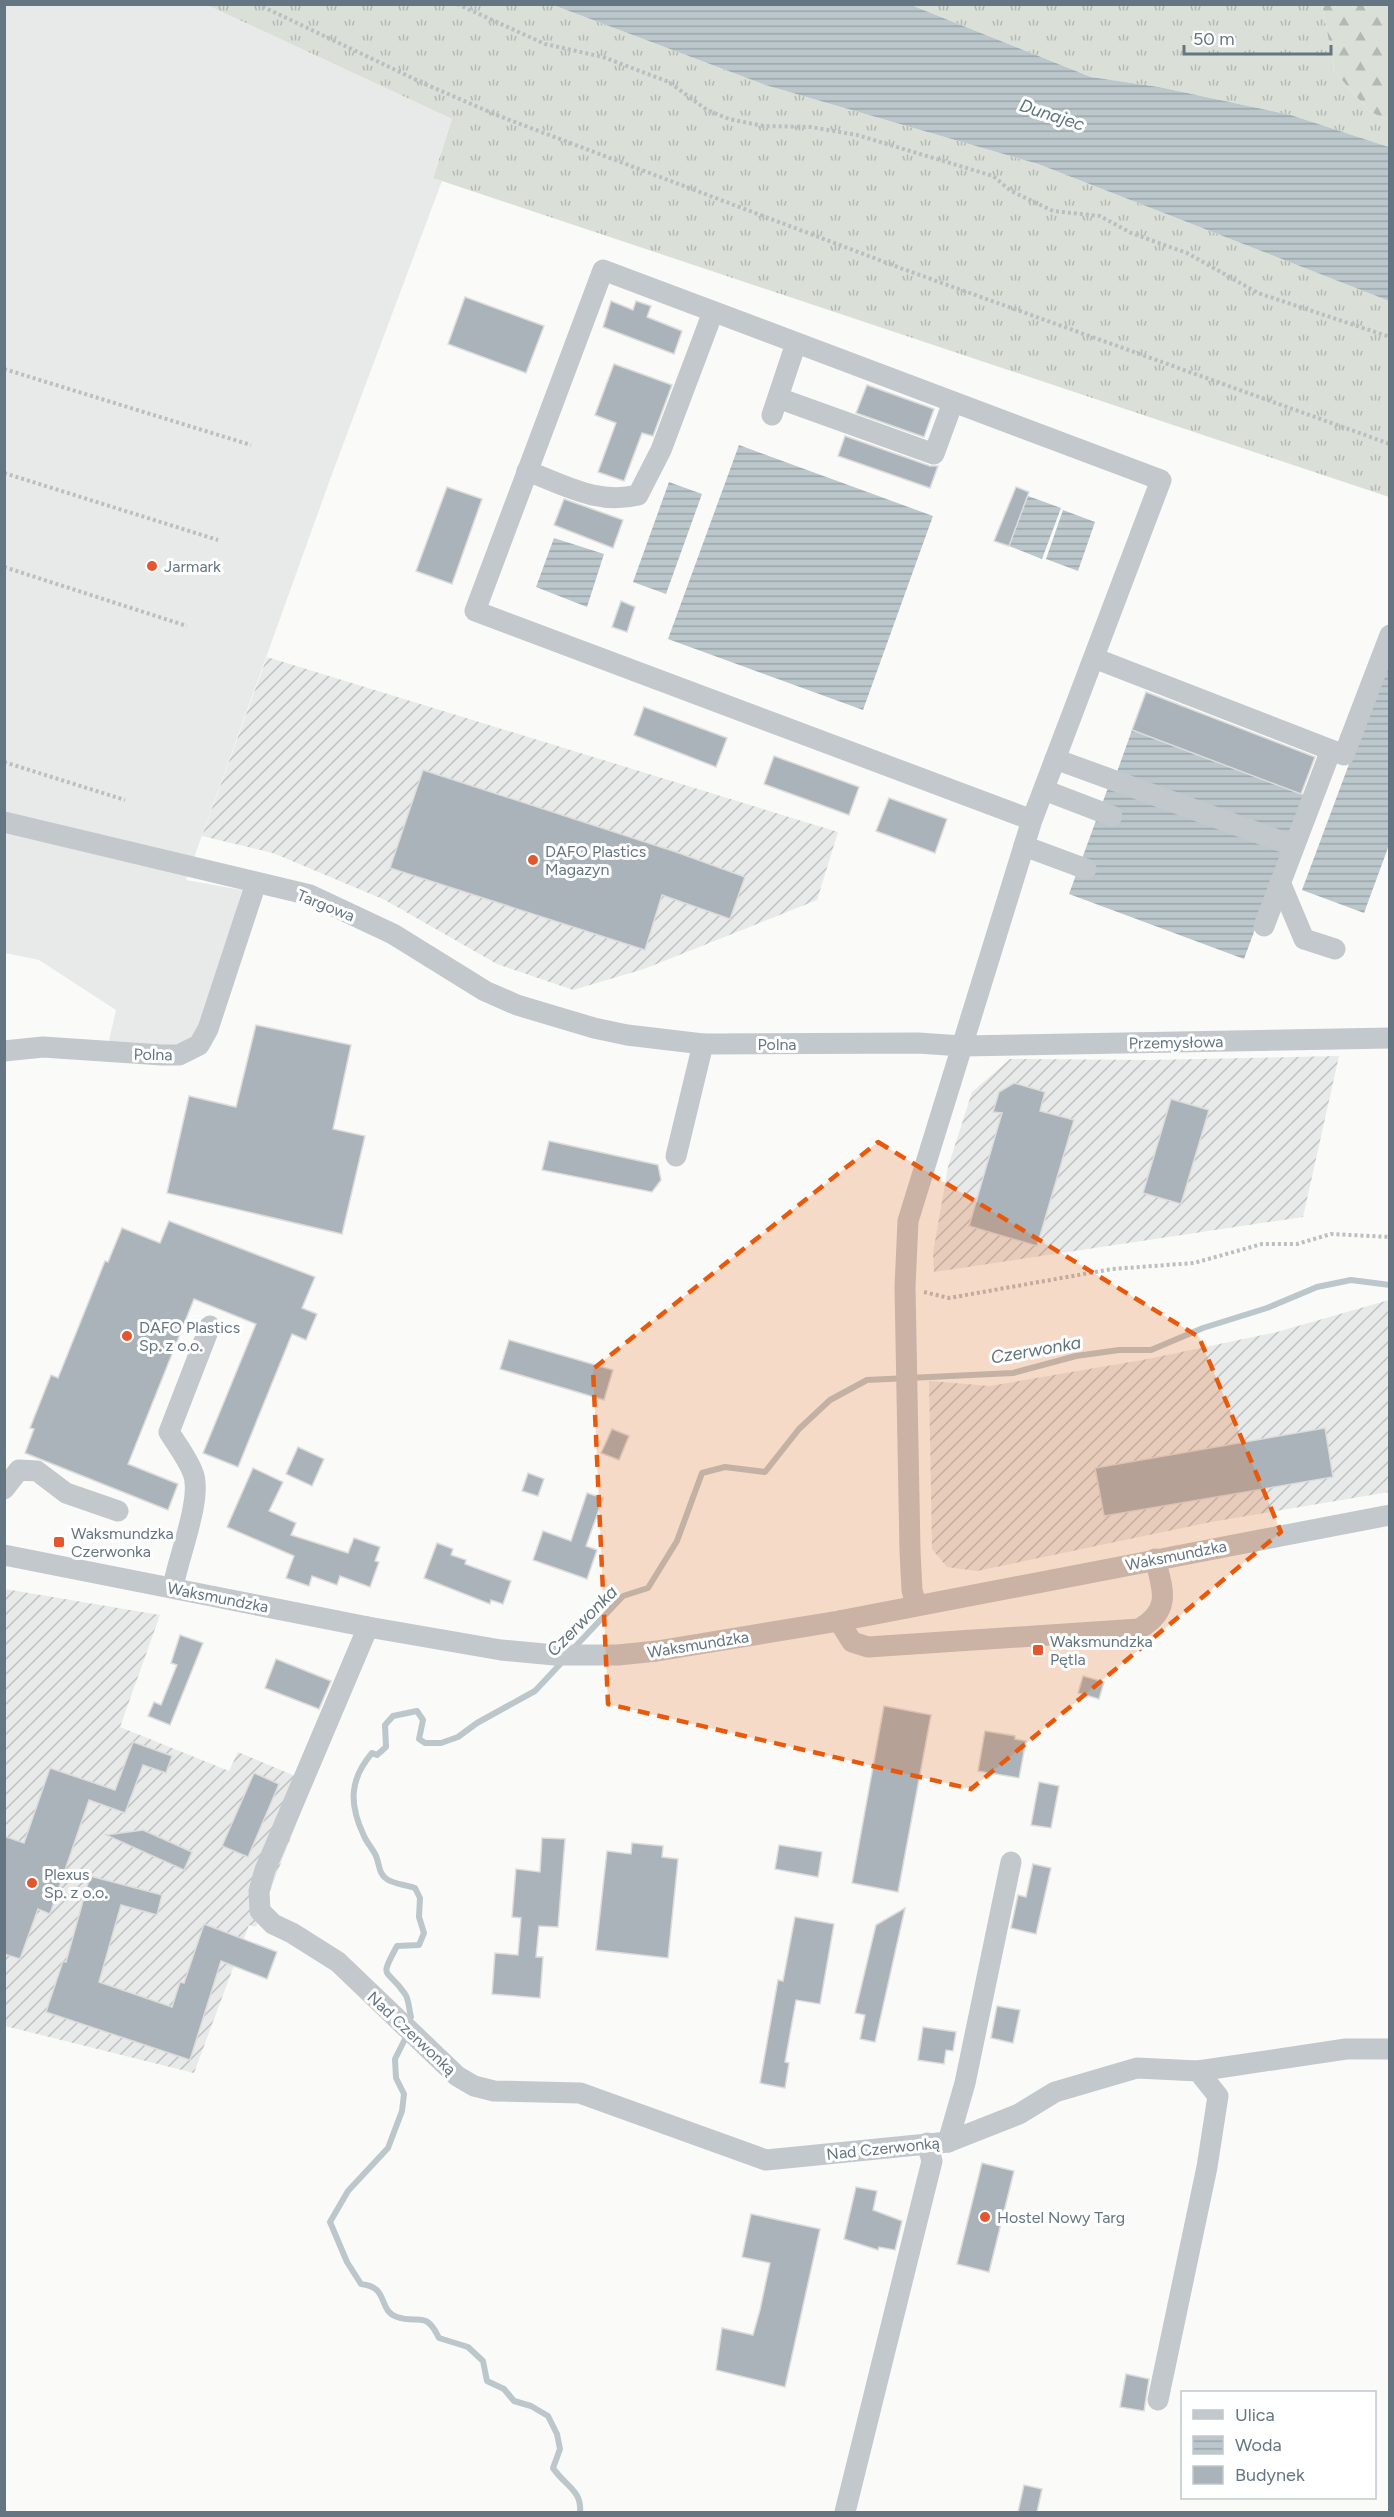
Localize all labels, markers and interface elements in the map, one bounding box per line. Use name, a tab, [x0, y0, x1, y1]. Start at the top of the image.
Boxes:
scale bar	[1184, 18, 1331, 56]
text: 50 m	[1193, 28, 1235, 50]
water label: Dunajec	[1017, 94, 1088, 136]
place label: Jarmark	[164, 557, 221, 576]
marker: Jarmark	[145, 559, 159, 573]
place label: DAFO Plastics Magazyn	[545, 842, 646, 879]
marker: DAFO Plastics Magazyn	[526, 853, 540, 867]
street label: Targowa	[294, 885, 357, 926]
street label: Przemysłowa	[1129, 1032, 1224, 1053]
street label: Polna	[758, 1035, 797, 1054]
street label: Polna	[133, 1045, 173, 1064]
place label: DAFO Plastics Sp. z o.o.	[139, 1318, 240, 1355]
marker: DAFO Plastics Sp. z o.o.	[120, 1329, 134, 1343]
water label: Czerwonka	[989, 1331, 1083, 1369]
place label: Waksmundzka Czerwonka	[71, 1524, 174, 1561]
marker: Waksmundzka Czerwonka	[52, 1535, 66, 1549]
street label: Waksmundzka	[1124, 1536, 1228, 1575]
street label: Waksmundzka	[166, 1578, 270, 1617]
water label: Czerwonka	[542, 1581, 622, 1661]
street label: Waksmundzka	[646, 1627, 750, 1662]
place label: Waksmundzka Pętla	[1050, 1632, 1153, 1669]
marker: Waksmundzka Pętla	[1031, 1643, 1045, 1657]
place label: Plexus Sp. z o.o.	[44, 1865, 108, 1902]
marker: Plexus Sp. z o.o.	[25, 1876, 39, 1890]
street label: Nad Czerwonką	[364, 1988, 460, 2079]
street label: Nad Czerwonką	[826, 2133, 941, 2164]
place label: Hostel Nowy Targ	[997, 2208, 1125, 2227]
marker: Hostel Nowy Targ	[978, 2210, 992, 2224]
legend	[1181, 2391, 1376, 2499]
text: Ulica	[1235, 2404, 1275, 2426]
text: Woda	[1235, 2434, 1282, 2456]
text: Budynek	[1235, 2464, 1305, 2486]

